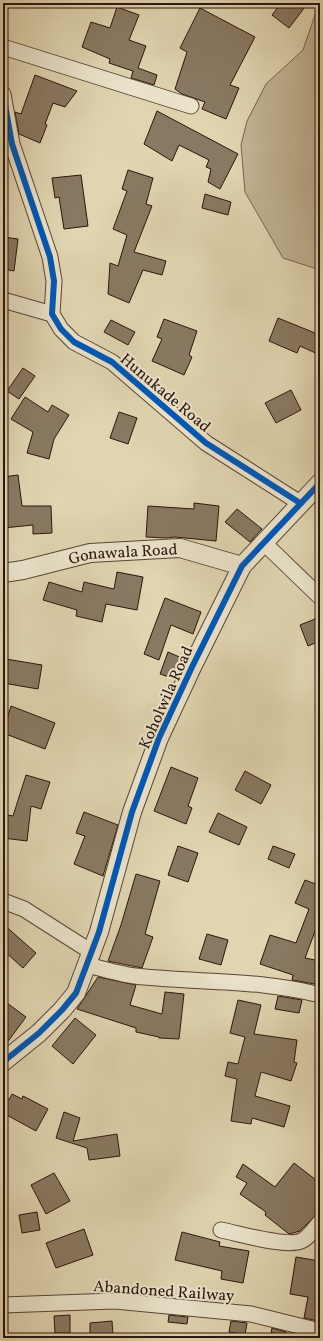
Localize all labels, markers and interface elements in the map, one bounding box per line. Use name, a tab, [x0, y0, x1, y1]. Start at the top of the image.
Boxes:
street label: Hunukade Road	[115, 349, 215, 438]
street label: Gonawala Road	[66, 539, 178, 571]
street label: Koholwila Road	[134, 643, 199, 753]
street label: Abandoned Railway	[93, 1276, 236, 1308]

